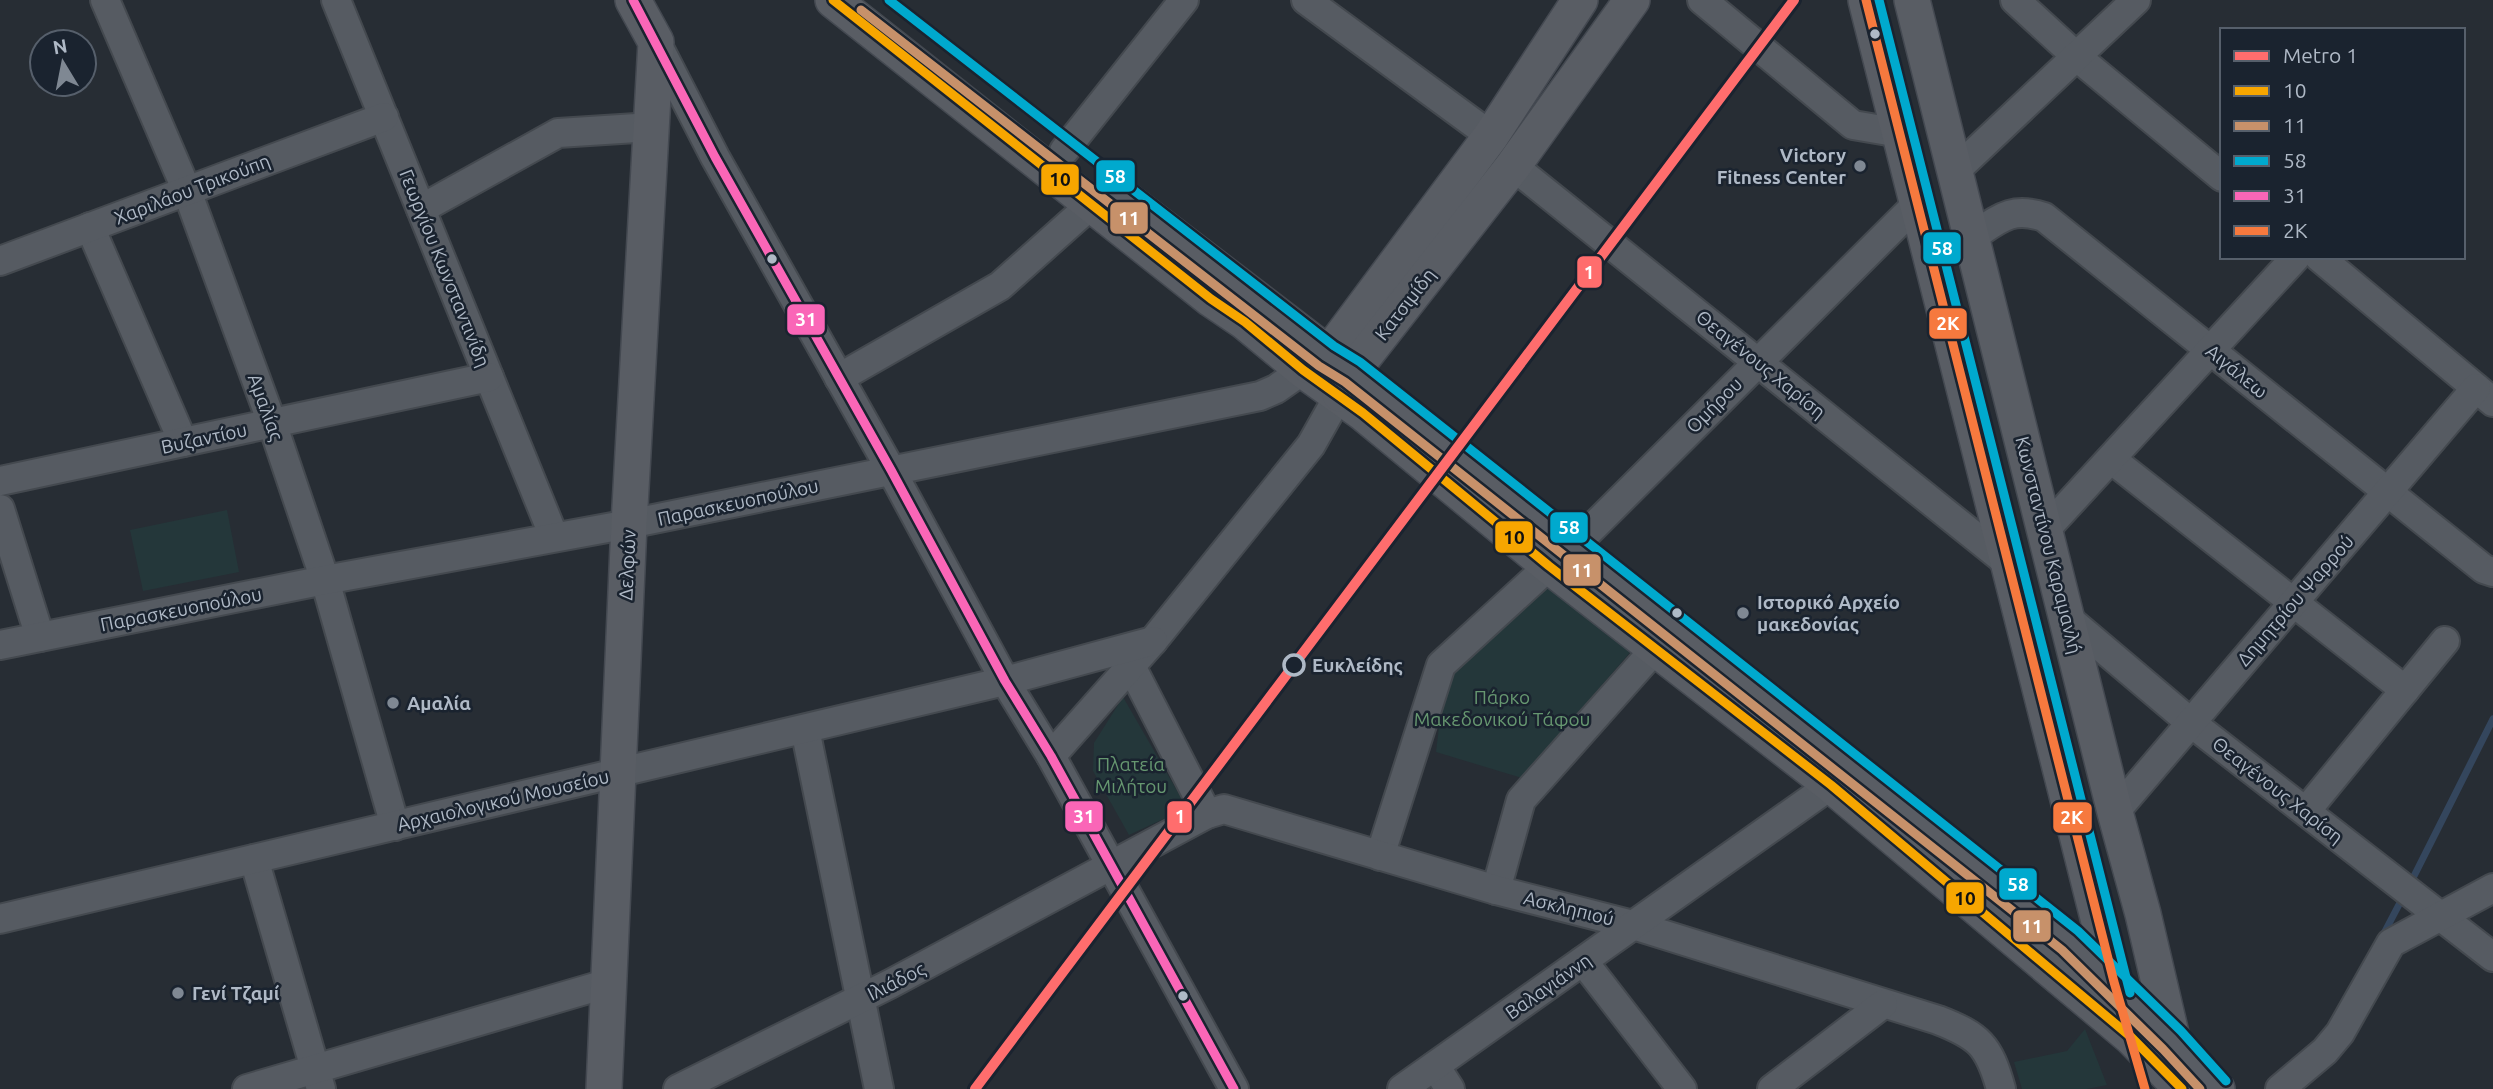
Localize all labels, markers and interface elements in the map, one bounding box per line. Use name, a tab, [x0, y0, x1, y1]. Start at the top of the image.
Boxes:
unlabelled marker	[1868, 27, 1882, 41]
north arrow	[28, 28, 98, 98]
legend	[2220, 28, 2465, 259]
text: N	[51, 34, 69, 58]
text: Metro 1	[2283, 43, 2358, 67]
text: 10	[2283, 78, 2307, 102]
text: 11	[2283, 113, 2307, 137]
place label: Victory Fitness Center	[1717, 144, 1846, 188]
text: 58	[2283, 148, 2307, 172]
street label: Χαριλάου Τρικούπη	[111, 149, 273, 229]
marker: Victory Fitness Center	[1852, 158, 1868, 174]
line badge: 58	[1095, 159, 1136, 193]
line badge: 10	[1040, 163, 1080, 196]
text: 58	[1104, 165, 1126, 187]
street label: Γεωργίου Κωνσταντινίδη	[395, 166, 495, 370]
text: 10	[1049, 168, 1071, 190]
text: 31	[2283, 183, 2307, 207]
line badge: 11	[1109, 201, 1149, 235]
text: 11	[1118, 207, 1140, 229]
text: 2Κ	[2283, 218, 2308, 242]
line badge: 58	[1922, 231, 1962, 265]
text: 58	[1931, 237, 1953, 259]
unlabelled marker	[765, 252, 779, 266]
line badge: 1	[1576, 255, 1603, 289]
text: 1	[1584, 261, 1594, 283]
street label: Κατσιμίδη	[1370, 264, 1440, 344]
line badge: 31	[786, 303, 826, 336]
street label: Θεαγένους Χαρίση	[1692, 305, 1830, 423]
line badge: 2Κ	[1928, 307, 1968, 340]
text: 31	[795, 308, 817, 330]
text: 2Κ	[1936, 312, 1960, 334]
street label: Αιγάλεω	[2202, 340, 2272, 402]
street label: Αμαλίας	[244, 371, 288, 444]
street label: Ομήρου	[1682, 373, 1746, 437]
street label: Βυζαντίου	[159, 418, 249, 458]
street label: Κωνσταντίνου Καραμανλή	[2011, 434, 2087, 656]
street label: Παρασκευοπούλου	[655, 474, 821, 530]
line badge: 58	[1549, 511, 1589, 544]
text: 58	[1558, 516, 1580, 538]
line badge: 10	[1494, 520, 1534, 554]
text: 10	[1503, 526, 1525, 548]
street label: Δελφών	[614, 529, 640, 601]
street label: Δημητρίου Ψαρρού	[2232, 530, 2358, 670]
line badge: 11	[1562, 553, 1602, 587]
text: 11	[1571, 559, 1593, 581]
street label: Παρασκευοπούλου	[98, 583, 264, 635]
place label: Ιστορικό Αρχείο μακεδονίας	[1757, 591, 1900, 635]
marker: Ιστορικό Αρχείο μακεδονίας	[1735, 605, 1751, 621]
unlabelled marker	[1670, 606, 1684, 620]
marker: Ευκλείδης	[1283, 654, 1305, 676]
place label: Ευκλείδης	[1312, 654, 1403, 676]
park label: Πάρκο Μακεδονικού Τάφου	[1414, 686, 1590, 730]
place label: Αμαλία	[407, 692, 471, 714]
marker: Αμαλία	[385, 695, 401, 711]
street label: Θεαγένους Χαρίση	[2208, 732, 2348, 848]
park label: Πλατεία Μιλήτου	[1095, 753, 1167, 797]
street label: Αρχαιολογικού Μουσείου	[395, 765, 611, 835]
line badge: 31	[1064, 800, 1104, 833]
line badge: 1	[1166, 800, 1193, 834]
line badge: 2Κ	[2052, 801, 2093, 834]
text: 31	[1073, 805, 1095, 827]
text: 1	[1175, 805, 1185, 827]
text: 2Κ	[2060, 806, 2084, 828]
line badge: 58	[1998, 867, 2038, 901]
text: 58	[2007, 873, 2029, 895]
line badge: 10	[1945, 881, 1985, 915]
street label: Ασκληπιού	[1522, 886, 1616, 930]
text: 10	[1954, 887, 1976, 909]
line badge: 11	[2012, 909, 2052, 943]
text: 11	[2021, 915, 2043, 937]
street label: Βαλαγιάννη	[1501, 948, 1595, 1024]
street label: Ιλιάδος	[864, 957, 929, 1005]
place label: Γενί Τζαμί	[192, 982, 280, 1004]
marker: Γενί Τζαμί	[170, 985, 186, 1001]
unlabelled marker	[1176, 989, 1190, 1003]

